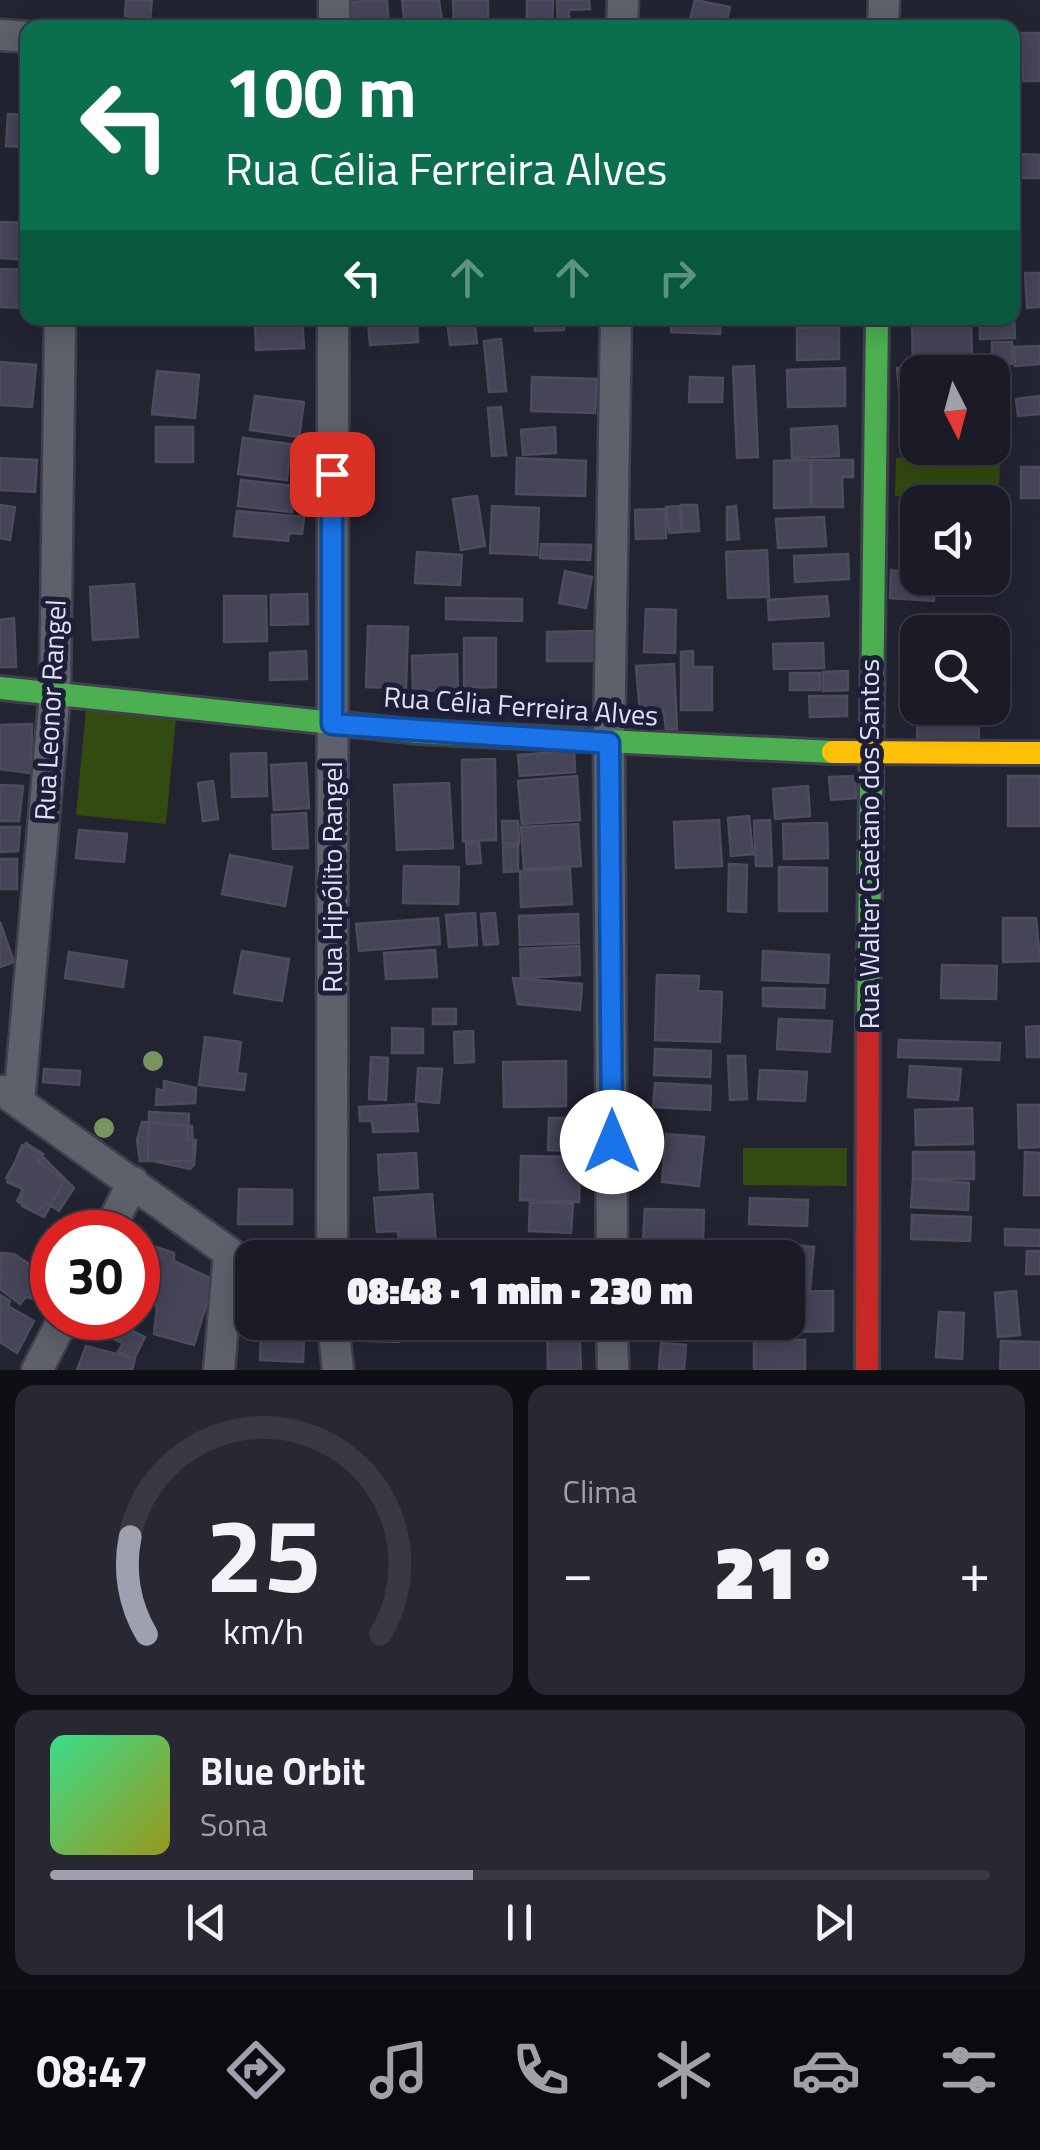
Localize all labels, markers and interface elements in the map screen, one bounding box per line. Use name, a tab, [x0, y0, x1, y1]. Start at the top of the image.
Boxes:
text: 100 m	[225, 38, 417, 144]
icon: left	[60, 60, 190, 190]
text: Rua Célia Ferreira Alves	[225, 134, 667, 202]
icon: left	[335, 250, 390, 305]
icon: ahead	[440, 250, 495, 305]
icon: ahead	[545, 250, 600, 305]
icon: right	[650, 250, 705, 305]
north arrow	[900, 355, 1010, 465]
map controls	[900, 355, 1010, 725]
pin	[290, 432, 375, 517]
icon: arrive	[305, 447, 360, 502]
button: sound	[900, 485, 1010, 595]
street label: Rua Leonor Rangel	[22, 598, 77, 822]
button: search	[900, 615, 1010, 725]
street label: Rua Walter Caetano dos Santos	[847, 659, 890, 1029]
street label: Rua Célia Ferreira Alves	[382, 674, 660, 737]
street label: Rua Hipólito Rangel	[310, 761, 353, 993]
position arrow	[560, 1090, 664, 1194]
speed limit sign: 30	[30, 1210, 160, 1340]
text: 08:48 · 1 min · 230 m	[347, 1261, 693, 1319]
text: Clima	[563, 1467, 637, 1515]
text: 25	[206, 1474, 322, 1632]
text: 21°	[714, 1514, 838, 1628]
text: −	[563, 1530, 593, 1613]
text: +	[959, 1530, 990, 1613]
text: km/h	[223, 1603, 304, 1658]
text: Blue Orbit	[200, 1742, 365, 1800]
text: Sona	[200, 1800, 267, 1848]
icon: previous	[179, 1895, 234, 1950]
icon: pause	[492, 1895, 547, 1950]
icon: next	[806, 1895, 861, 1950]
icon: directions	[221, 2035, 291, 2105]
icon: music	[364, 2035, 434, 2105]
icon: phone	[506, 2035, 576, 2105]
icon: climate	[649, 2035, 719, 2105]
icon: car	[791, 2035, 861, 2105]
icon: filters	[934, 2035, 1004, 2105]
text: 08:47	[36, 2036, 149, 2104]

